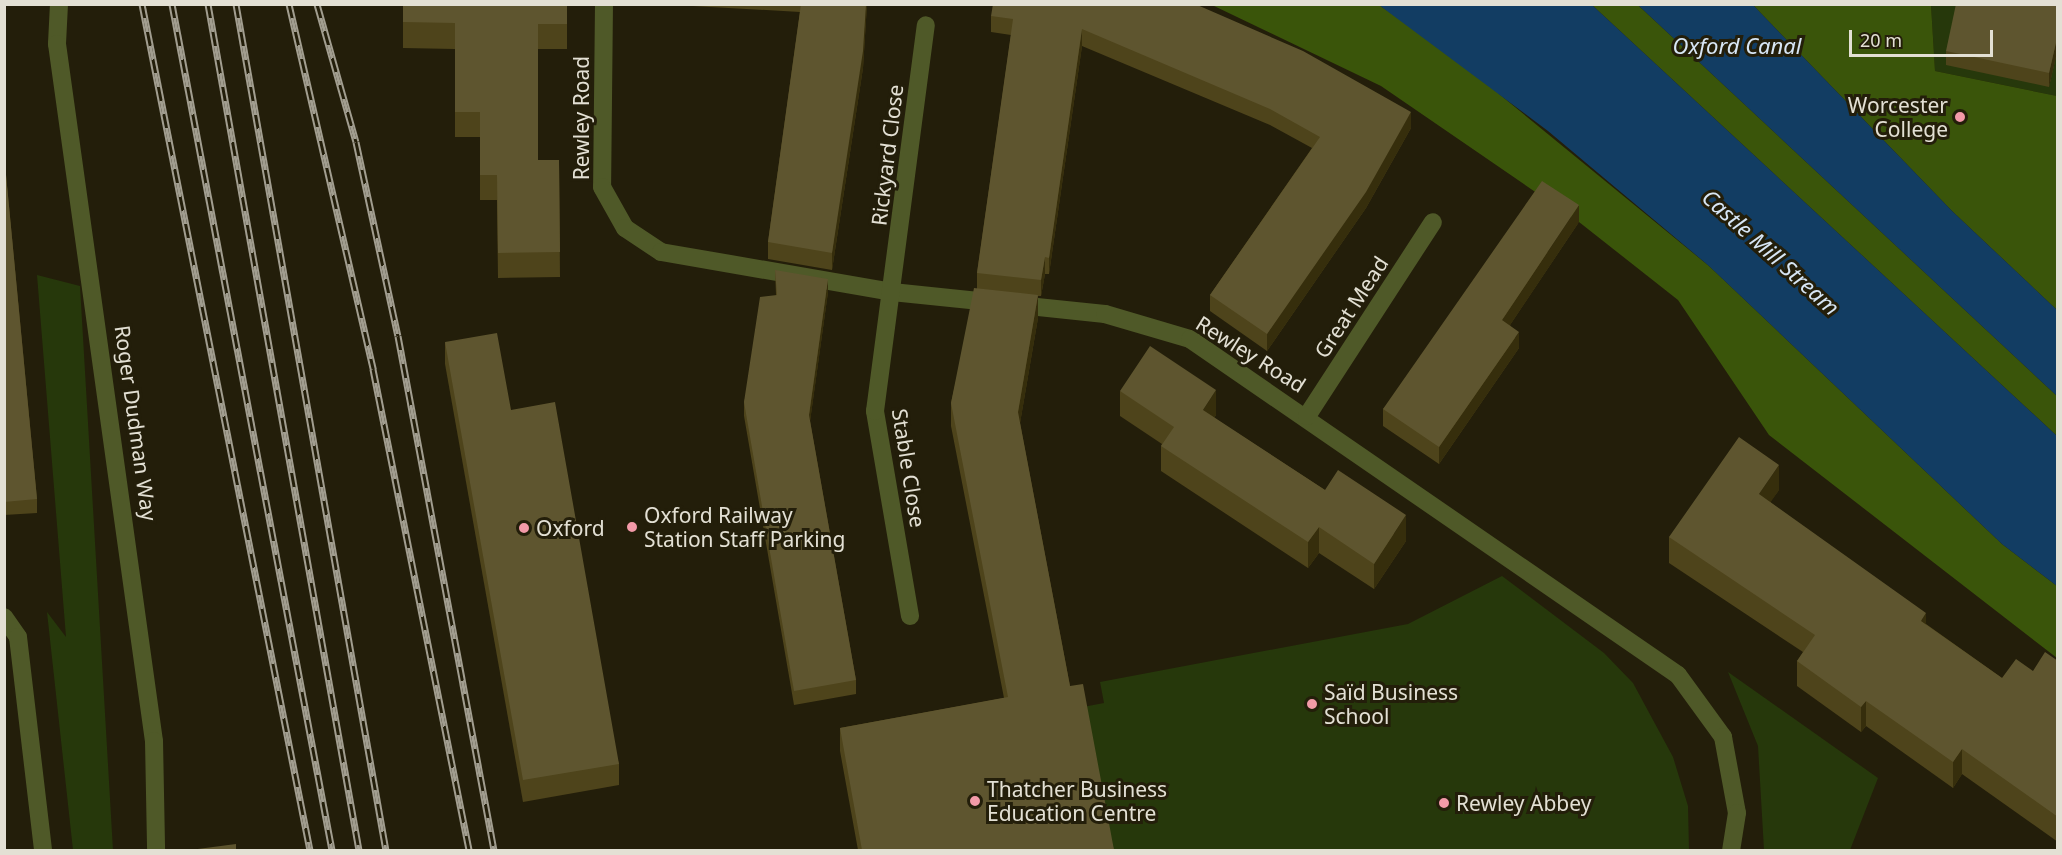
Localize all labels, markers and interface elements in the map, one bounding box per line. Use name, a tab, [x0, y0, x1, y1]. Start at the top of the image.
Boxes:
scale bar	[1852, 18, 1996, 56]
text: 20 m	[1860, 28, 1902, 52]
water label: Oxford Canal	[1673, 33, 1801, 59]
street label: Rewley Road	[568, 56, 594, 180]
street label: Rickyard Close	[866, 83, 908, 227]
place label: Worcester College	[1848, 92, 1948, 142]
marker: Worcester College	[1953, 110, 1967, 124]
water label: Castle Mill Stream	[1697, 184, 1845, 320]
street label: Great Mead	[1309, 252, 1393, 362]
street label: Rewley Road	[1192, 310, 1310, 398]
street label: Roger Dudman Way	[110, 324, 162, 522]
street label: Stable Close	[887, 407, 931, 529]
place label: Oxford Railway Station Staff Parking	[644, 502, 846, 552]
place label: Oxford	[536, 515, 605, 541]
marker: Oxford Railway Station Staff Parking	[625, 520, 639, 534]
marker: Oxford	[517, 521, 531, 535]
place label: Saïd Business School	[1324, 679, 1458, 729]
marker: Saïd Business School	[1305, 697, 1319, 711]
place label: Thatcher Business Education Centre	[987, 776, 1167, 826]
place label: Rewley Abbey	[1456, 790, 1591, 816]
marker: Thatcher Business Education Centre	[968, 794, 982, 808]
marker: Rewley Abbey	[1437, 796, 1451, 810]

